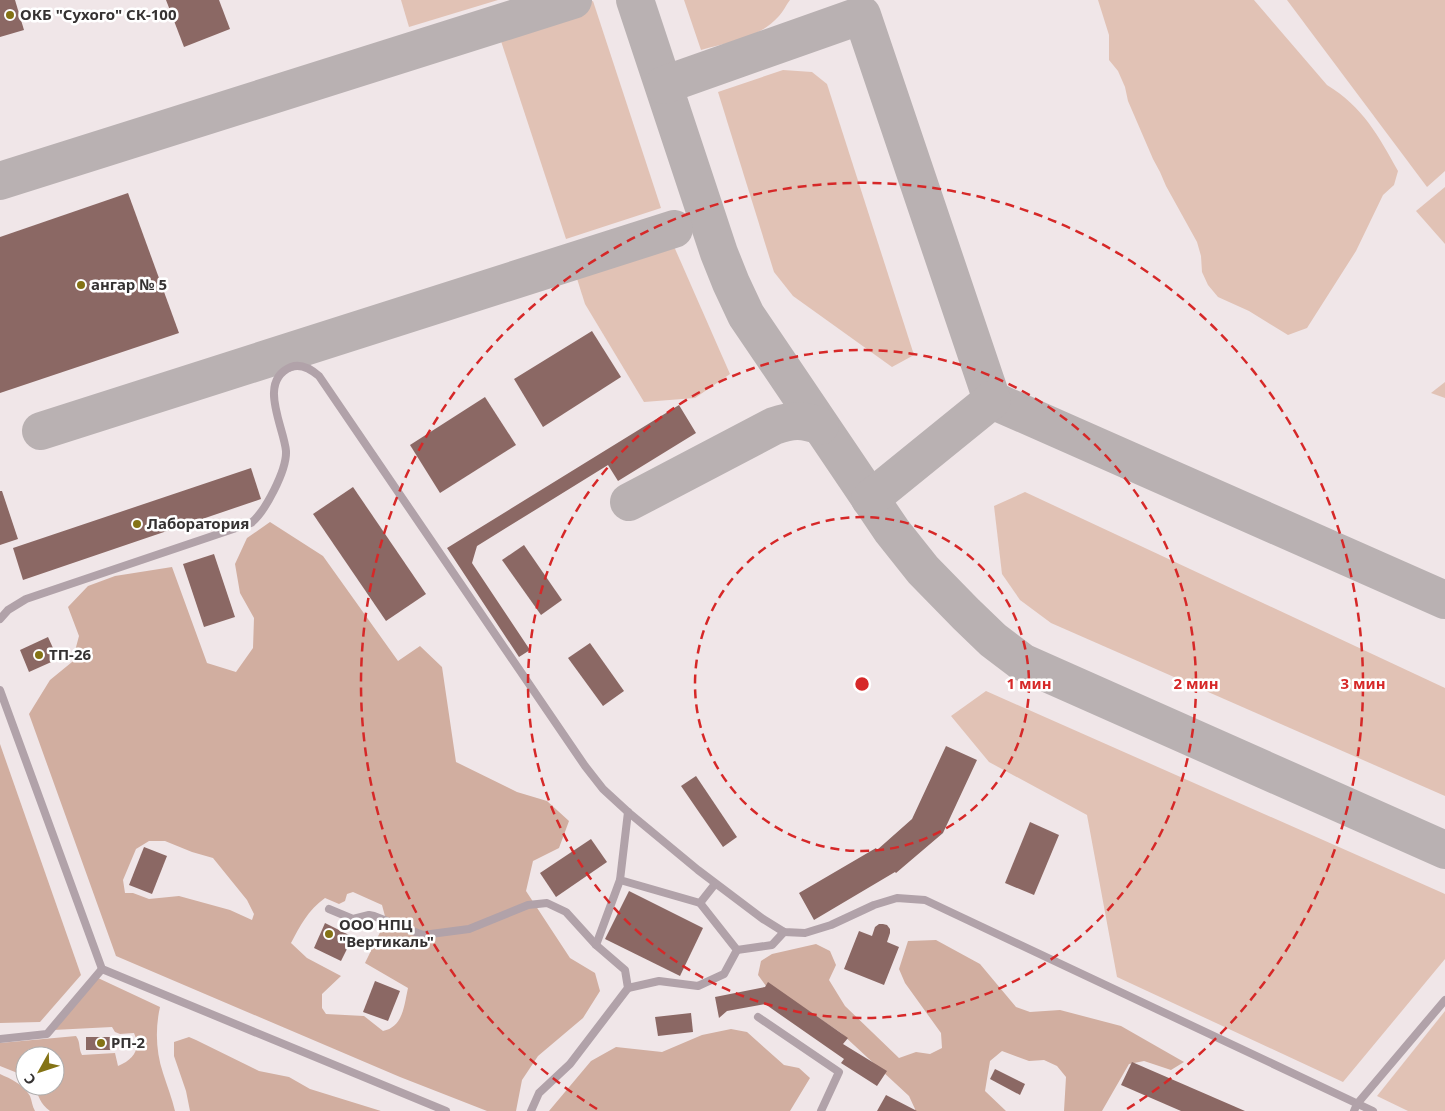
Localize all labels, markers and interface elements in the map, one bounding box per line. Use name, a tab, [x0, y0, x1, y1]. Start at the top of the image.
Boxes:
place label: ОКБ "Сухого" СК-100	[20, 4, 177, 24]
marker: ОКБ "Сухого" СК-100	[4, 9, 16, 21]
place label: ангар № 5	[91, 274, 167, 294]
marker: ангар № 5	[75, 279, 87, 291]
place label: Лаборатория	[147, 513, 249, 533]
marker: Лаборатория	[131, 518, 143, 530]
place label: ТП-26	[49, 644, 91, 664]
marker: ТП-26	[33, 649, 45, 661]
text: 1 мин	[1007, 673, 1052, 693]
text: 2 мин	[1174, 673, 1219, 693]
text: 3 мин	[1341, 673, 1386, 693]
centre of rings	[853, 675, 871, 693]
place label: ООО НПЦ "Вертикаль"	[339, 914, 434, 951]
marker: ООО НПЦ "Вертикаль"	[323, 928, 335, 940]
place label: РП-2	[111, 1032, 146, 1052]
marker: РП-2	[95, 1037, 107, 1049]
north arrow	[15, 1046, 65, 1096]
text: С	[19, 1070, 40, 1089]

